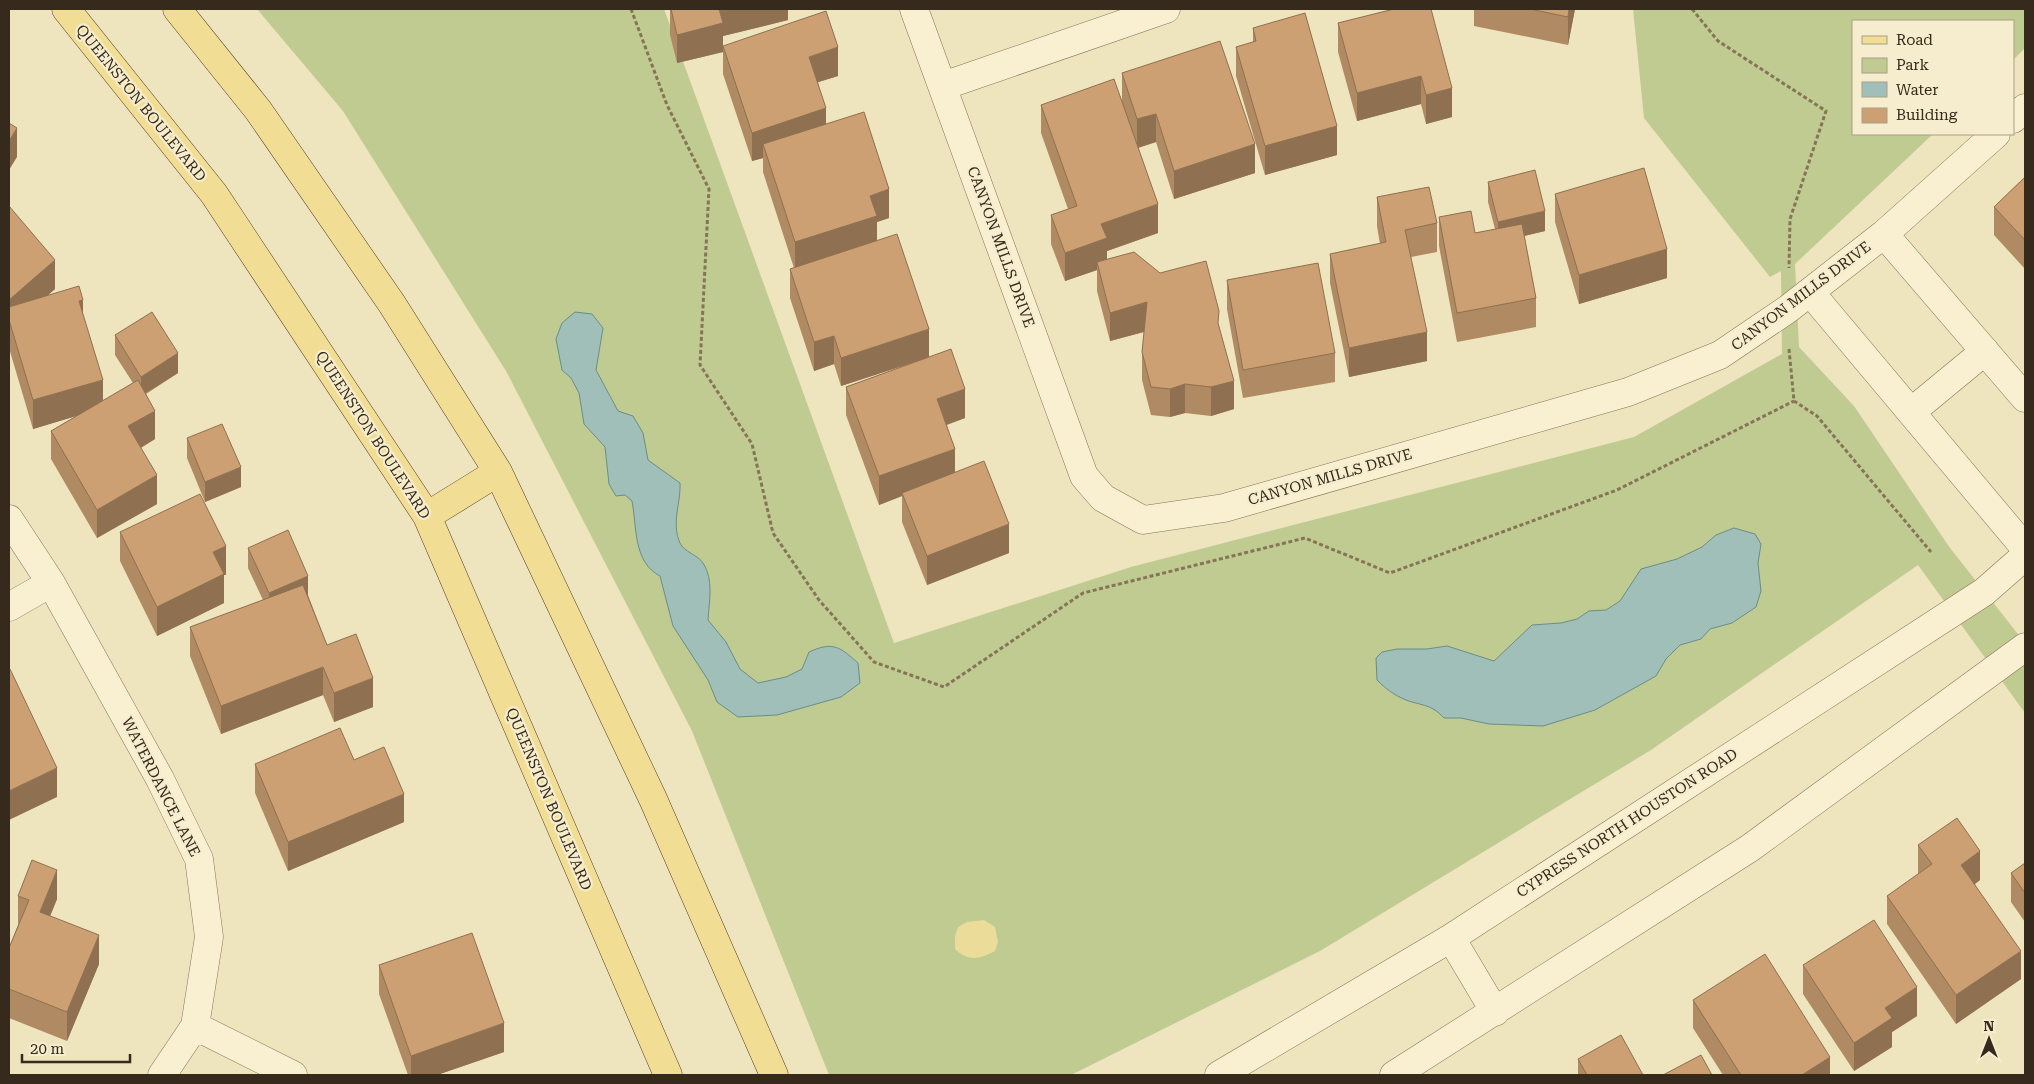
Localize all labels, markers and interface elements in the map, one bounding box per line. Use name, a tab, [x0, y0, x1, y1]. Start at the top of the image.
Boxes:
legend	[1852, 20, 2014, 135]
street label: QUEENSTON BOULEVARD	[72, 21, 210, 185]
text: Road	[1896, 31, 1933, 49]
text: Park	[1896, 56, 1930, 74]
text: Water	[1896, 81, 1938, 99]
text: Building	[1896, 106, 1958, 124]
street label: CANYON MILLS DRIVE	[963, 164, 1039, 330]
street label: CANYON MILLS DRIVE	[1728, 238, 1874, 354]
street label: QUEENSTON BOULEVARD	[312, 348, 434, 522]
street label: CANYON MILLS DRIVE	[1246, 445, 1414, 509]
street label: QUEENSTON BOULEVARD	[502, 705, 596, 893]
street label: WATERDANCE LANE	[118, 714, 204, 860]
street label: CYPRESS NORTH HOUSTON ROAD	[1513, 745, 1741, 901]
north arrow	[1964, 1014, 2014, 1064]
text: N	[1984, 1018, 1995, 1034]
scale bar	[22, 1032, 130, 1064]
text: 20 m	[30, 1040, 65, 1058]

